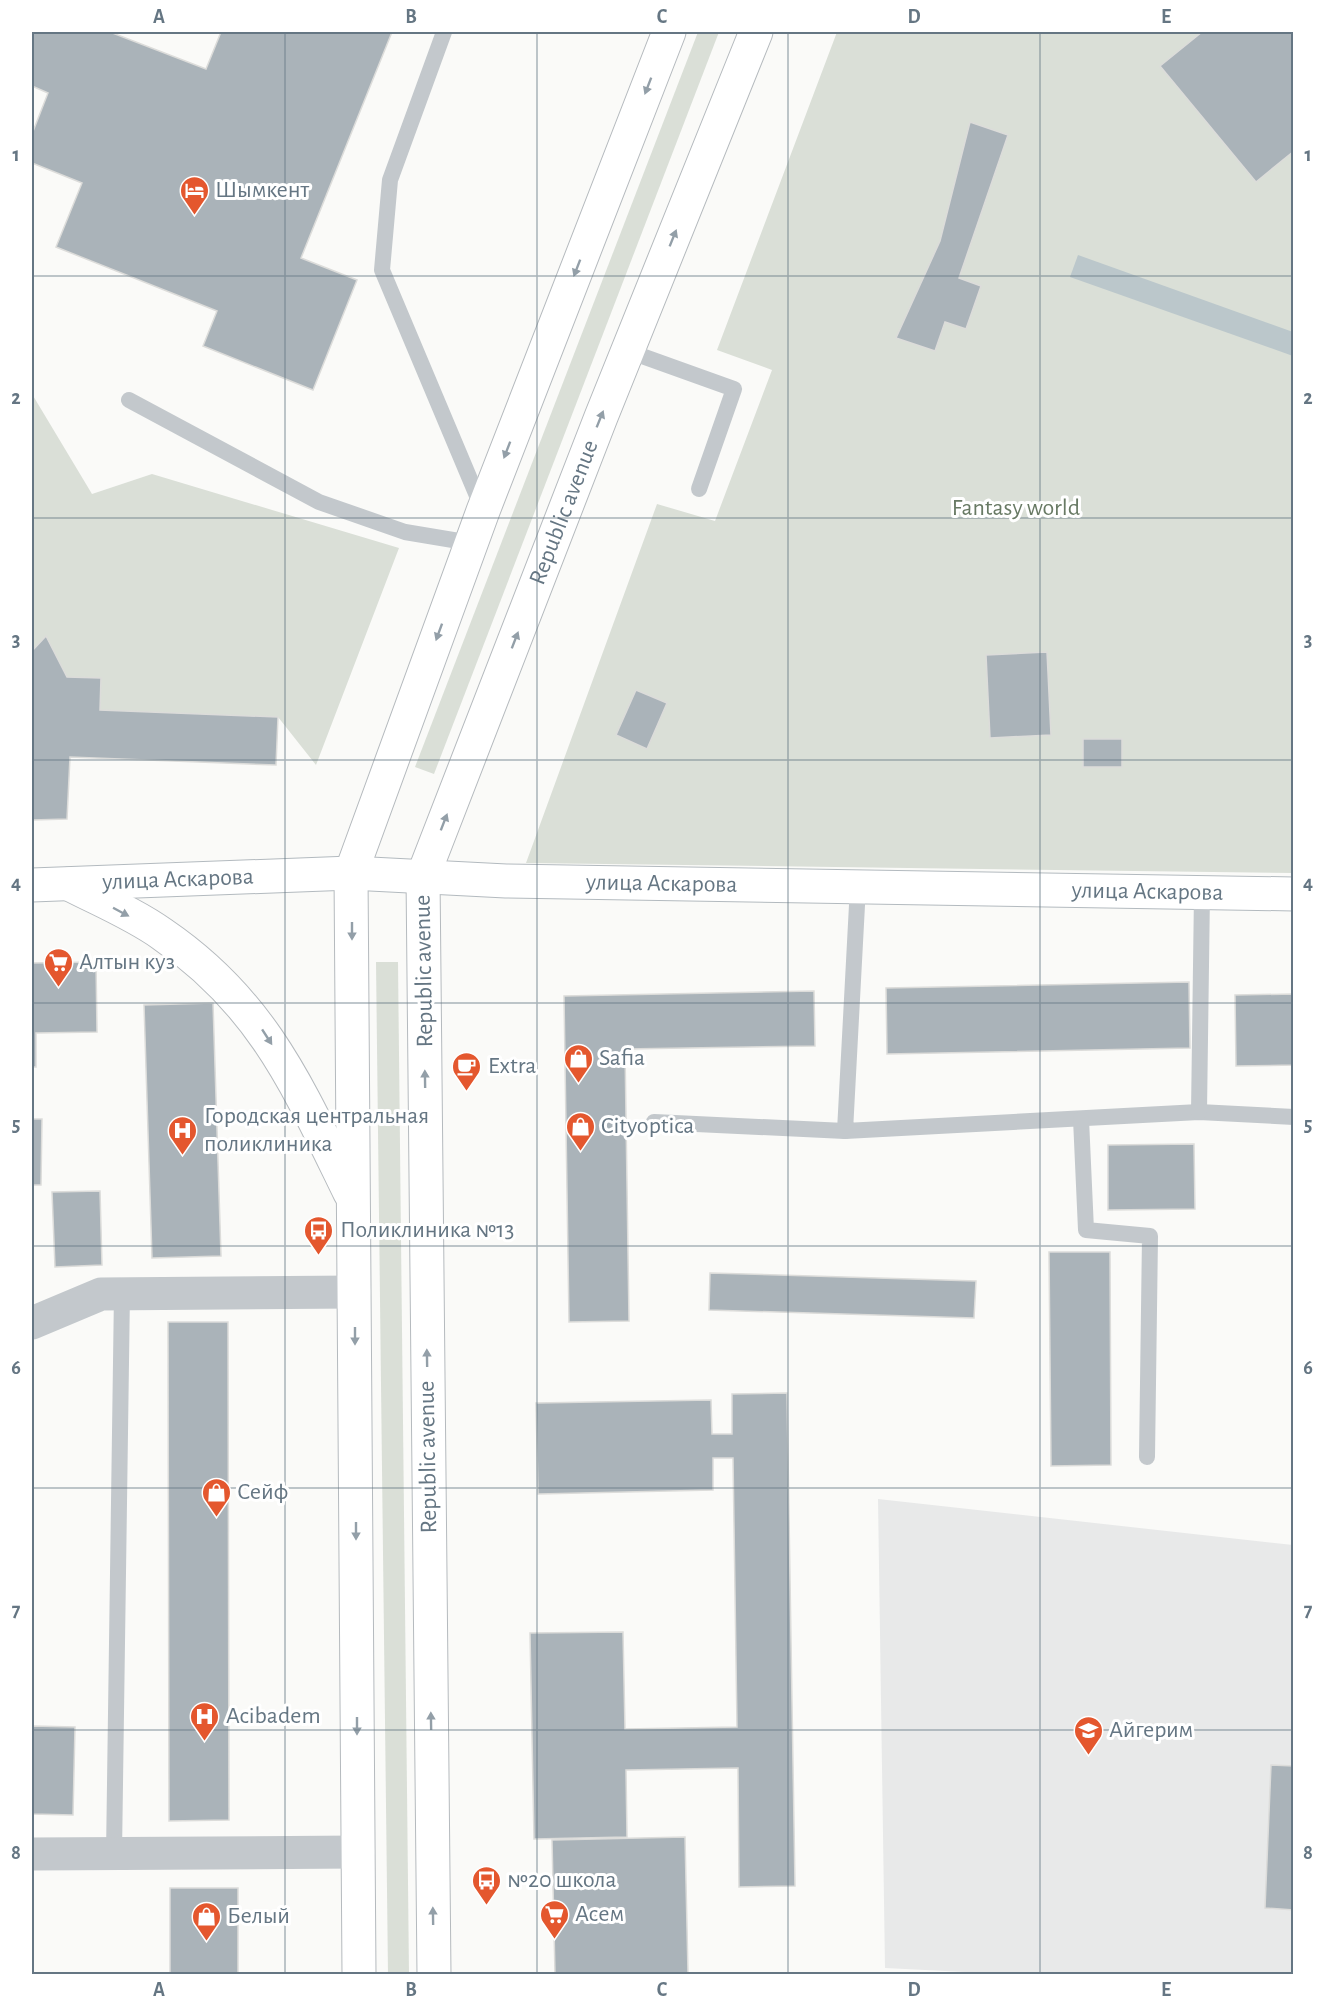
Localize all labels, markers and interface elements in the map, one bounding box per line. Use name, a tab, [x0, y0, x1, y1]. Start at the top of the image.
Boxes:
text: A	[153, 7, 165, 27]
text: B	[405, 7, 417, 27]
text: C	[657, 7, 668, 27]
text: D	[907, 7, 921, 27]
text: E	[1161, 7, 1171, 27]
one-way arrow	[643, 77, 652, 95]
text: 1	[12, 145, 20, 165]
text: 1	[1304, 145, 1312, 165]
hotel icon: Шымкент	[178, 174, 210, 216]
place label: Шымкент	[215, 178, 309, 202]
one-way arrow	[668, 229, 678, 247]
one-way arrow	[572, 259, 582, 277]
text: 2	[11, 388, 21, 408]
text: 2	[1303, 388, 1313, 408]
one-way arrow	[596, 410, 605, 428]
street label: Republic avenue	[525, 437, 603, 588]
one-way arrow	[502, 441, 512, 459]
park label: Fantasy world	[952, 496, 1080, 520]
one-way arrow	[433, 624, 443, 642]
text: 3	[12, 630, 20, 650]
text: 3	[1304, 630, 1312, 650]
one-way arrow	[510, 631, 520, 649]
one-way arrow	[440, 813, 449, 831]
street label: улица Аскарова	[101, 865, 254, 894]
street label: улица Аскарова	[585, 870, 738, 897]
text: 4	[11, 873, 21, 893]
text: 4	[1303, 873, 1313, 893]
street label: улица Аскарова	[1071, 878, 1223, 905]
street label: Republic avenue	[411, 895, 437, 1047]
one-way arrow	[113, 907, 130, 917]
one-way arrow	[347, 922, 357, 941]
supermarket icon: Алтын куз	[42, 946, 74, 988]
place label: Алтын куз	[79, 950, 175, 974]
one-way arrow	[262, 1029, 273, 1045]
shop icon: Safia	[562, 1042, 594, 1084]
place label: Safia	[599, 1046, 645, 1070]
cafe icon: Extra	[451, 1050, 483, 1092]
place label: Extra	[488, 1054, 536, 1078]
one-way arrow	[420, 1070, 430, 1089]
place label: Городская центральная поликлиника	[204, 1104, 429, 1156]
shop icon: Cityoptica	[564, 1110, 596, 1152]
hospital icon: Городская центральная поликлиника	[167, 1114, 199, 1156]
place label: Cityoptica	[601, 1114, 694, 1138]
text: 5	[12, 1115, 20, 1135]
text: 5	[1304, 1115, 1312, 1135]
bus stop icon: Поликлиника №13	[303, 1214, 335, 1256]
place label: Поликлиника №13	[340, 1218, 514, 1242]
one-way arrow	[350, 1327, 360, 1346]
one-way arrow	[423, 1349, 432, 1368]
text: 6	[11, 1358, 21, 1378]
text: 6	[1303, 1358, 1313, 1378]
street label: Republic avenue	[415, 1381, 441, 1533]
shop icon: Сейф	[200, 1476, 232, 1518]
place label: Сейф	[237, 1480, 288, 1504]
one-way arrow	[351, 1522, 361, 1541]
text: 7	[12, 1600, 21, 1620]
text: 7	[1304, 1600, 1313, 1620]
hospital icon: Acibadem	[189, 1700, 221, 1742]
place label: Acibadem	[226, 1704, 321, 1728]
one-way arrow	[426, 1712, 436, 1731]
school or university icon: Айгерим	[1072, 1714, 1104, 1756]
one-way arrow	[353, 1717, 362, 1736]
place label: Айгерим	[1109, 1718, 1193, 1742]
text: 8	[11, 1843, 21, 1863]
text: 8	[1303, 1843, 1313, 1863]
bus stop icon: №20 школа	[470, 1864, 502, 1906]
place label: №20 школа	[507, 1868, 617, 1892]
supermarket icon: Асем	[538, 1898, 570, 1940]
shop icon: Белый	[190, 1900, 222, 1942]
place label: Асем	[575, 1902, 624, 1926]
place label: Белый	[227, 1904, 290, 1928]
one-way arrow	[428, 1907, 438, 1926]
text: A	[153, 1980, 165, 2000]
text: B	[405, 1980, 417, 2000]
text: C	[657, 1980, 668, 2000]
text: D	[907, 1980, 921, 2000]
text: E	[1161, 1980, 1171, 2000]

